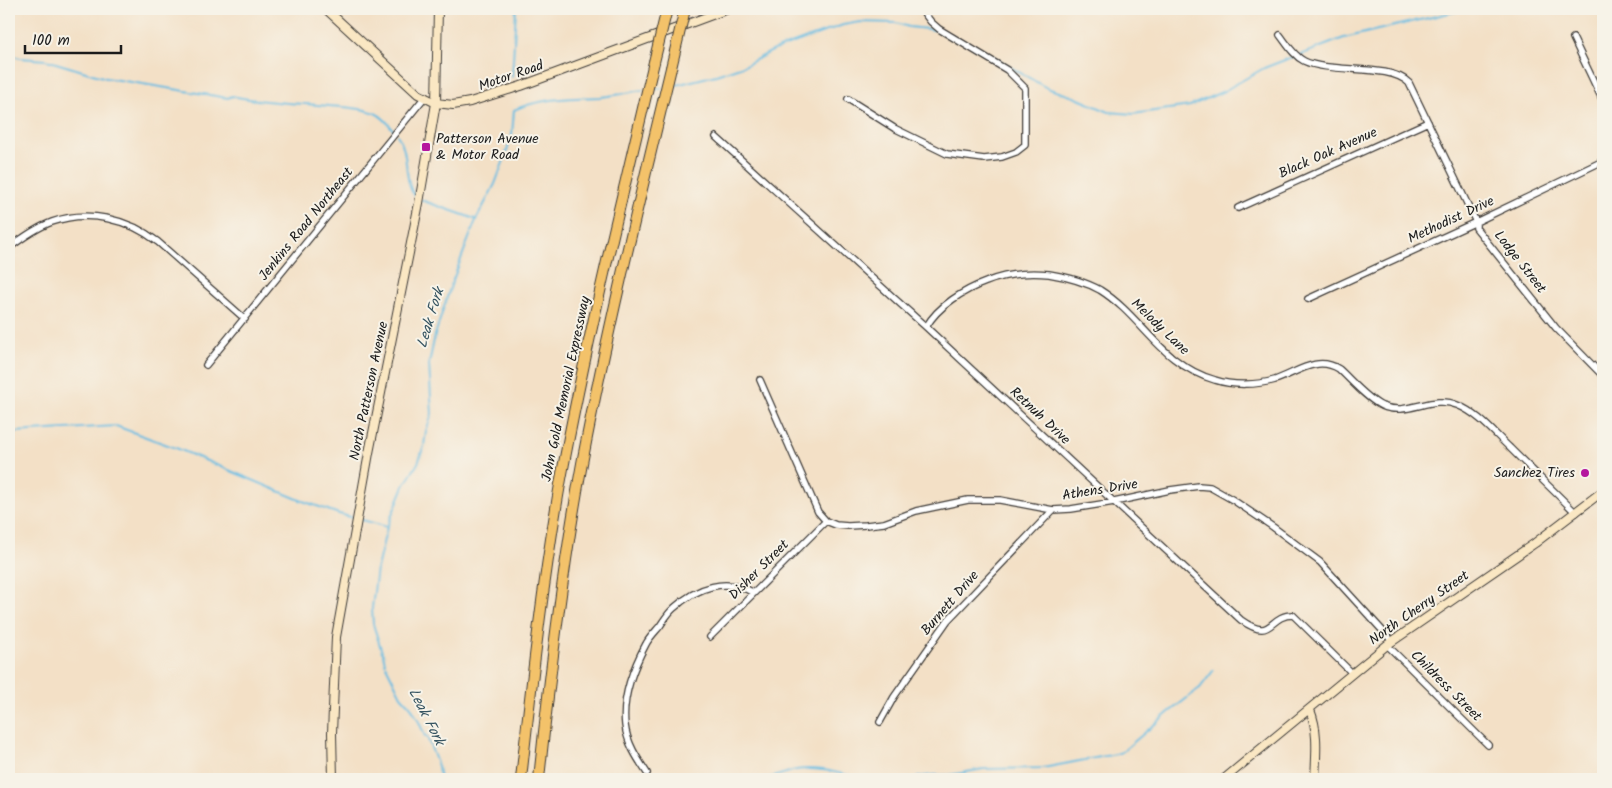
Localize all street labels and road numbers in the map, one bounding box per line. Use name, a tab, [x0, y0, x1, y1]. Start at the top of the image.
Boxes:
street label: Motor Road	[476, 54, 547, 97]
street label: Black Oak Avenue	[1275, 121, 1381, 185]
street label: Jenkins Road Northeast	[253, 162, 359, 286]
street label: Methodist Drive	[1404, 190, 1498, 250]
street label: Lodge Street	[1488, 226, 1552, 299]
street label: Melody Lane	[1126, 293, 1195, 361]
street label: John Gold Memorial Expressway	[536, 294, 597, 484]
street label: North Patterson Avenue	[344, 319, 395, 463]
street label: Retnuh Drive	[1005, 382, 1076, 451]
street label: Athens Drive	[1061, 473, 1140, 507]
street label: Disher Street	[724, 534, 795, 605]
street label: Burnett Drive	[916, 565, 985, 640]
street label: North Cherry Street	[1364, 565, 1474, 651]
street label: Childress Street	[1405, 645, 1487, 727]

